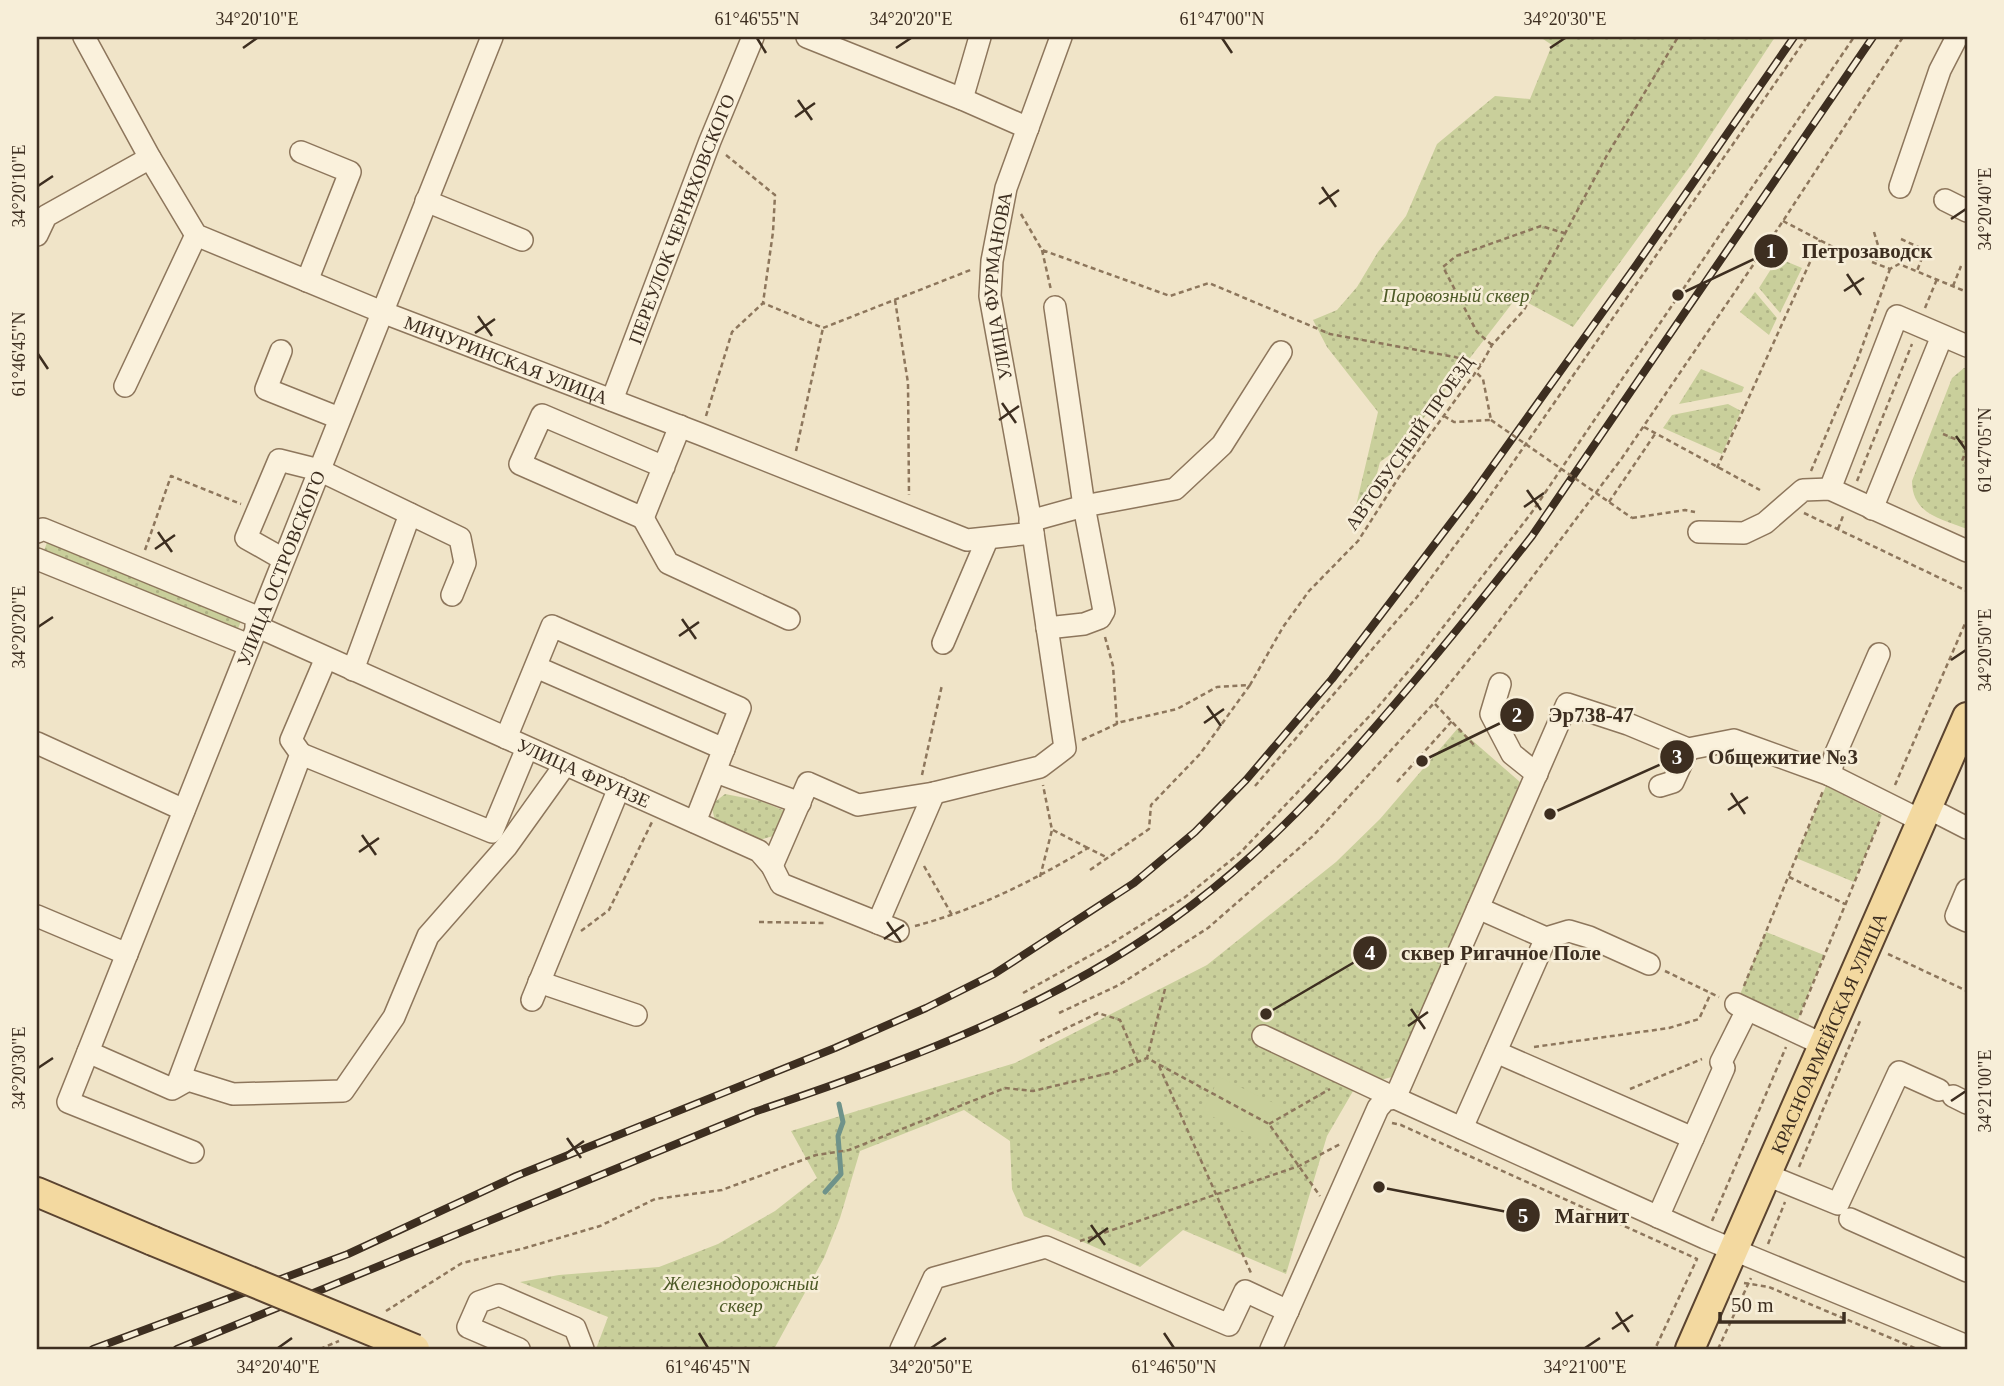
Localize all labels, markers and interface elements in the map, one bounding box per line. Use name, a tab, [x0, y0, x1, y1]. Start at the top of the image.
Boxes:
text: 34°20'10"E	[216, 9, 298, 29]
text: 61°46'55"N	[715, 9, 799, 29]
text: 34°20'20"E	[870, 9, 952, 29]
text: 61°47'00"N	[1180, 9, 1264, 29]
text: 34°20'30"E	[1524, 9, 1606, 29]
street label: ПЕРЕУЛОК ЧЕРНЯХОВСКОГО	[624, 91, 739, 347]
text: 34°20'10"E	[9, 145, 29, 227]
text: 34°20'40"E	[1975, 168, 1995, 250]
street label: УЛИЦА ФУРМАНОВА	[979, 189, 1016, 382]
callout: Петрозаводск	[1753, 230, 1947, 272]
text: 1	[1766, 239, 1776, 263]
text: Петрозаводск	[1802, 239, 1933, 263]
park label: Паровозный сквер	[1382, 285, 1529, 306]
street label: МИЧУРИНСКАЯ УЛИЦА	[402, 311, 611, 408]
text: 61°46'45"N	[9, 312, 29, 396]
street label: АВТОБУСНЫЙ ПРОЕЗД	[1341, 352, 1477, 534]
text: 61°47'05"N	[1975, 408, 1995, 492]
street label: УЛИЦА ОСТРОВСКОГО	[232, 468, 329, 669]
text: 34°20'20"E	[9, 586, 29, 668]
text: 34°20'50"E	[1975, 609, 1995, 691]
callout: Эр738-47	[1499, 694, 1648, 736]
text: 2	[1512, 703, 1522, 727]
text: Эр738-47	[1548, 703, 1634, 727]
street label: УЛИЦА ФРУНЗЕ	[514, 734, 654, 811]
callout: Общежитие №3	[1659, 736, 1872, 778]
text: 3	[1672, 745, 1682, 769]
text: Общежитие №3	[1708, 745, 1858, 769]
street label: КРАСНОАРМЕЙСКАЯ УЛИЦА	[1766, 909, 1891, 1157]
callout: сквер Ригачное Поле	[1352, 932, 1615, 974]
text: 4	[1365, 941, 1376, 965]
text: сквер Ригачное Поле	[1401, 941, 1601, 965]
text: 34°20'30"E	[9, 1027, 29, 1109]
text: 34°21'00"E	[1975, 1050, 1995, 1132]
callout: Магнит	[1506, 1194, 1643, 1236]
text: 5	[1518, 1204, 1528, 1228]
text: Магнит	[1555, 1204, 1630, 1228]
park label: Железнодорожный сквер	[662, 1273, 819, 1316]
scale bar	[1720, 1281, 1845, 1325]
text: 50 m	[1731, 1293, 1774, 1317]
text: 34°20'40"E	[237, 1357, 319, 1377]
text: 61°46'45"N	[666, 1357, 750, 1377]
text: 34°20'50"E	[890, 1357, 972, 1377]
text: 61°46'50"N	[1132, 1357, 1216, 1377]
text: 34°21'00"E	[1544, 1357, 1626, 1377]

